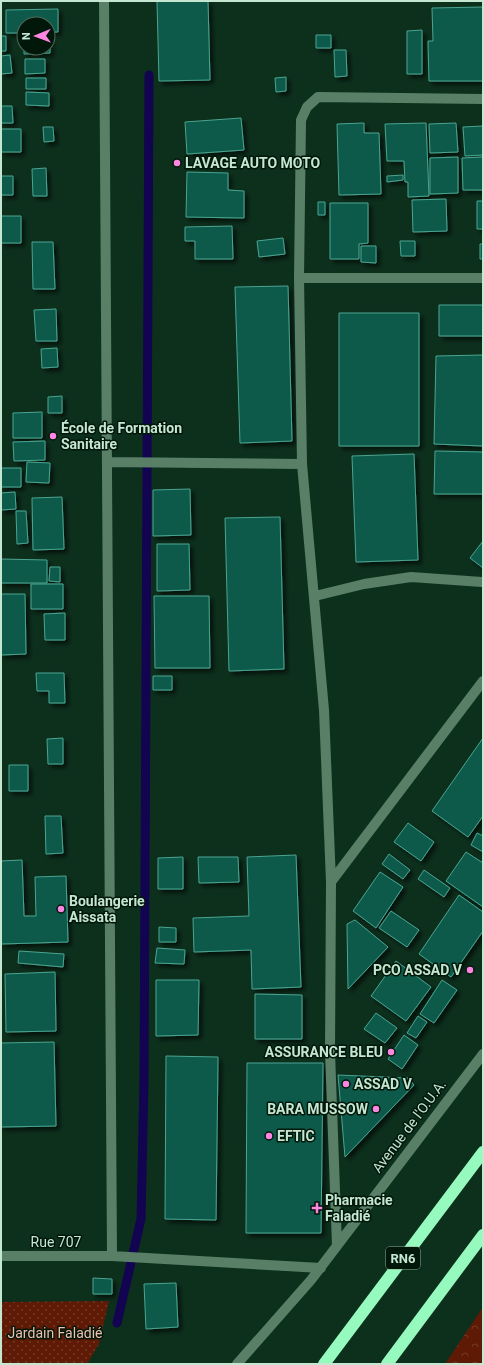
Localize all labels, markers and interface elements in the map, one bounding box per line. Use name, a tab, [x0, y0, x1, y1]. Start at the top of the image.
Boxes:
north arrow	[16, 16, 56, 56]
text: N	[20, 32, 33, 40]
place label: LAVAGE AUTO MOTO	[185, 155, 320, 171]
marker: LAVAGE AUTO MOTO	[172, 158, 182, 168]
place label: École de Formation Sanitaire	[61, 419, 182, 452]
marker: École de Formation Sanitaire	[48, 431, 58, 441]
place label: Boulangerie Aissata	[69, 893, 145, 925]
marker: Boulangerie Aissata	[56, 904, 66, 914]
place label: PCO ASSAD V	[373, 962, 463, 978]
marker: PCO ASSAD V	[465, 965, 475, 975]
place label: ASSURANCE BLEU	[265, 1044, 383, 1060]
marker: ASSURANCE BLEU	[386, 1047, 396, 1057]
place label: ASSAD V	[354, 1076, 413, 1092]
street label: Avenue de l'O.U.A.	[369, 1076, 449, 1176]
marker: ASSAD V	[341, 1079, 351, 1089]
place label: BARA MUSSOW	[267, 1101, 369, 1117]
marker: BARA MUSSOW	[371, 1104, 381, 1114]
place label: EFTIC	[277, 1128, 315, 1144]
marker: EFTIC	[264, 1131, 274, 1141]
place label: Pharmacie Faladié	[325, 1192, 393, 1224]
marker: Pharmacie Faladié	[312, 1203, 322, 1213]
street label: Rue 707	[31, 1234, 82, 1250]
road number: RN6	[386, 1247, 420, 1269]
park label: Jardain Faladié	[8, 1325, 102, 1341]

